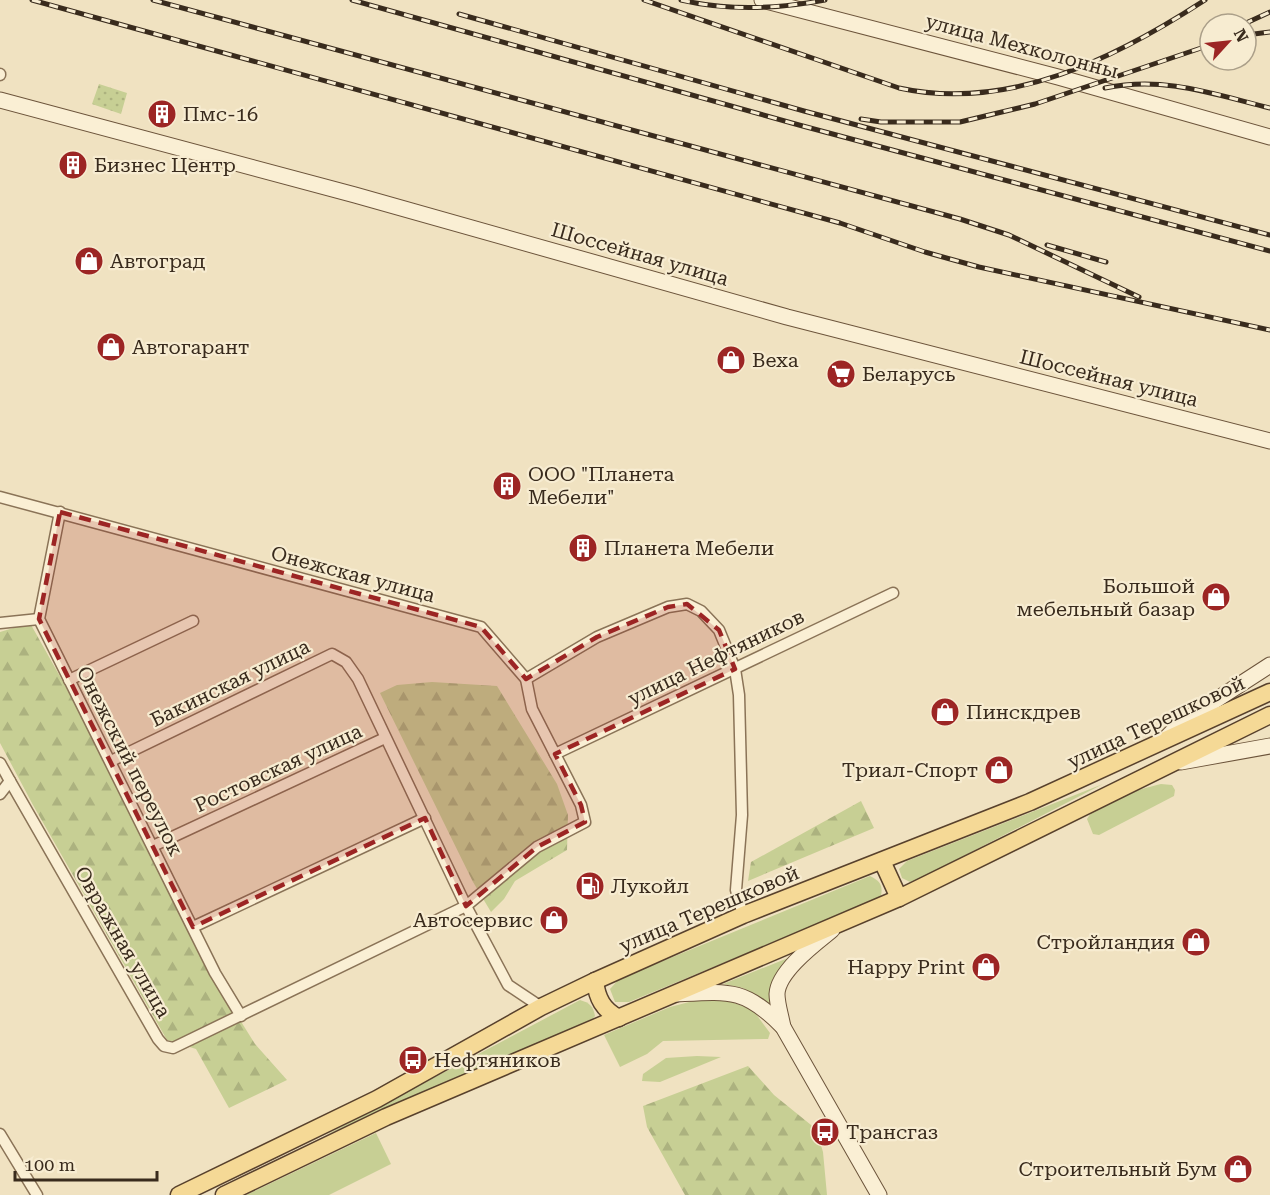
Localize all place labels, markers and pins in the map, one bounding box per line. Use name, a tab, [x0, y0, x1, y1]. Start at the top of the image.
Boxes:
building icon: Пмс-16	[146, 98, 178, 130]
place label: Пмс-16	[183, 102, 258, 126]
building icon: Бизнес Центр	[57, 149, 89, 181]
place label: Бизнес Центр	[94, 153, 236, 177]
shop icon: Автоград	[73, 245, 105, 277]
place label: Автоград	[110, 249, 206, 273]
shop icon: Автогарант	[95, 331, 127, 363]
place label: Автогарант	[132, 335, 249, 359]
shop icon: Веха	[715, 344, 747, 376]
place label: Веха	[752, 348, 799, 372]
supermarket icon: Беларусь	[825, 358, 857, 390]
place label: Беларусь	[862, 362, 956, 386]
place label: ООО "Планета Мебели"	[528, 462, 674, 509]
building icon: ООО "Планета Мебели"	[491, 470, 523, 502]
building icon: Планета Мебели	[567, 532, 599, 564]
place label: Планета Мебели	[604, 536, 774, 560]
place label: Большой мебельный базар	[1017, 574, 1195, 621]
shop icon: Большой мебельный базар	[1200, 581, 1232, 613]
shop icon: Пинскдрев	[929, 696, 961, 728]
place label: Пинскдрев	[966, 700, 1081, 724]
shop icon: Триал-Спорт	[983, 754, 1015, 786]
place label: Триал-Спорт	[842, 758, 978, 782]
fuel station icon: Лукойл	[574, 870, 606, 902]
place label: Лукойл	[611, 874, 689, 898]
shop icon: Автосервис	[538, 904, 570, 936]
place label: Автосервис	[413, 908, 533, 932]
shop icon: Стройландия	[1180, 926, 1212, 958]
place label: Стройландия	[1036, 930, 1175, 954]
shop icon: Happy Print	[970, 951, 1002, 983]
place label: Happy Print	[847, 955, 966, 979]
bus stop icon: Нефтяников	[397, 1044, 429, 1076]
place label: Нефтяников	[434, 1048, 561, 1072]
bus stop icon: Трансгаз	[809, 1116, 841, 1148]
place label: Трансгаз	[846, 1120, 938, 1144]
shop icon: Строительный Бум	[1222, 1153, 1254, 1185]
place label: Строительный Бум	[1019, 1157, 1217, 1181]

